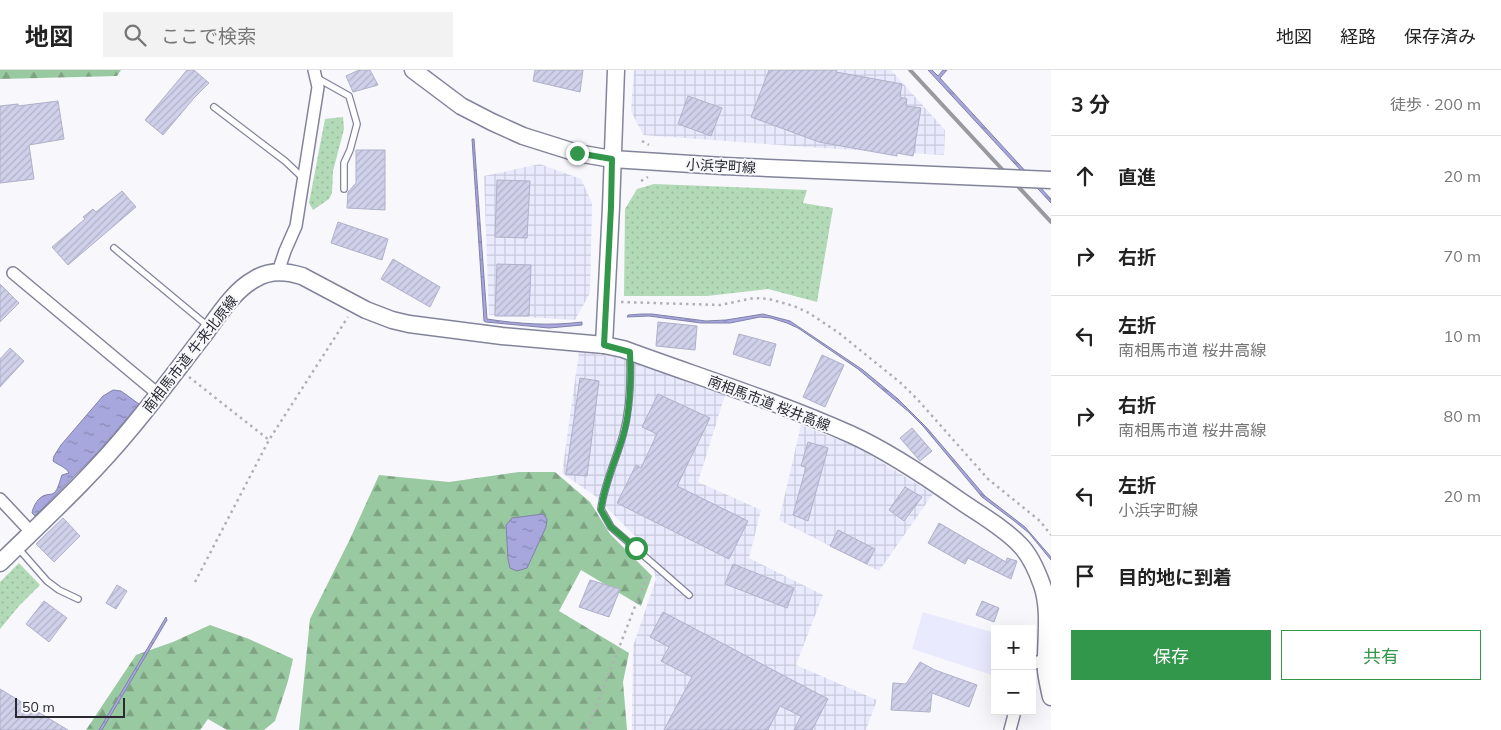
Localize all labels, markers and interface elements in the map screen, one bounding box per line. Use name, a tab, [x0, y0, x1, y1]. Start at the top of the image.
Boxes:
search box	[103, 12, 453, 57]
text: 地図	[25, 21, 73, 51]
icon: search	[121, 21, 149, 49]
text: ここで検索	[161, 24, 256, 48]
text: 地図	[1276, 25, 1312, 48]
text: 経路	[1340, 25, 1376, 48]
text: 保存済み	[1404, 25, 1476, 48]
text: 3 分	[1071, 91, 1110, 117]
text: 徒歩 · 200 m	[1390, 94, 1481, 114]
route end	[566, 142, 589, 165]
street label: 小浜字町線	[686, 155, 756, 177]
icon: ahead	[1071, 162, 1099, 190]
text: 直進	[1118, 165, 1156, 189]
text: 20 m	[1444, 166, 1481, 186]
icon: right	[1071, 242, 1099, 270]
text: 右折	[1118, 245, 1156, 269]
text: 70 m	[1444, 246, 1481, 266]
street label: 南相馬市道 牛来北原線	[139, 292, 241, 416]
text: 左折	[1118, 313, 1156, 337]
icon: left	[1071, 322, 1099, 350]
text: 10 m	[1444, 326, 1481, 346]
text: 南相馬市道 桜井高線	[1118, 340, 1266, 360]
street label: 南相馬市道 桜井高線	[705, 371, 833, 435]
text: 右折	[1118, 393, 1156, 417]
icon: right	[1071, 402, 1099, 430]
text: 80 m	[1444, 406, 1481, 426]
text: 南相馬市道 桜井高線	[1118, 420, 1266, 440]
text: 左折	[1118, 473, 1156, 497]
icon: left	[1071, 482, 1099, 510]
text: 20 m	[1444, 486, 1481, 506]
text: 小浜字町線	[1118, 500, 1198, 520]
route start	[625, 537, 648, 560]
icon: arrive	[1071, 562, 1099, 590]
text: 目的地に到着	[1118, 565, 1232, 589]
map controls	[991, 625, 1036, 715]
button: +	[991, 625, 1036, 670]
button: 保存	[1071, 630, 1271, 680]
button: 共有	[1281, 630, 1481, 680]
button: −	[991, 670, 1036, 715]
scale bar	[15, 695, 125, 718]
text: 50 m	[22, 698, 55, 716]

